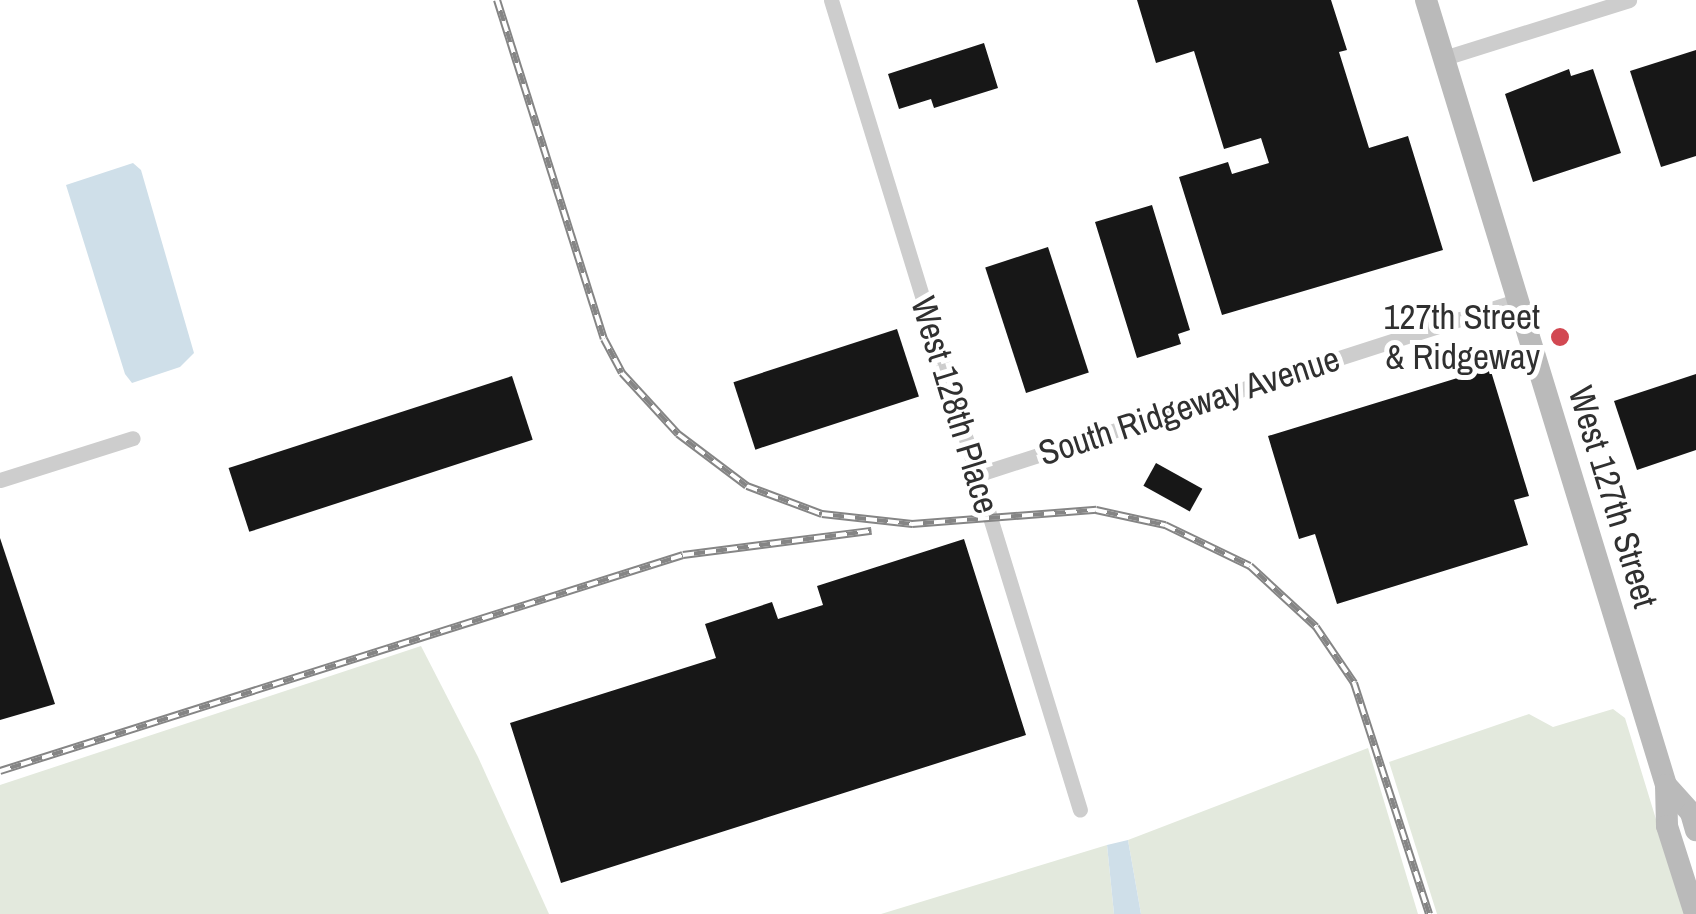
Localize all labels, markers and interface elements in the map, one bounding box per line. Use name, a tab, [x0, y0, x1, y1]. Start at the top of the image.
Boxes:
street label: West 128th Place	[902, 292, 1008, 518]
place label: 127th Street & Ridgeway	[1384, 296, 1540, 378]
marker: 127th Street & Ridgeway	[1549, 326, 1571, 348]
street label: South Ridgeway Avenue	[1033, 337, 1345, 475]
street label: West 127th Street	[1559, 381, 1667, 613]

